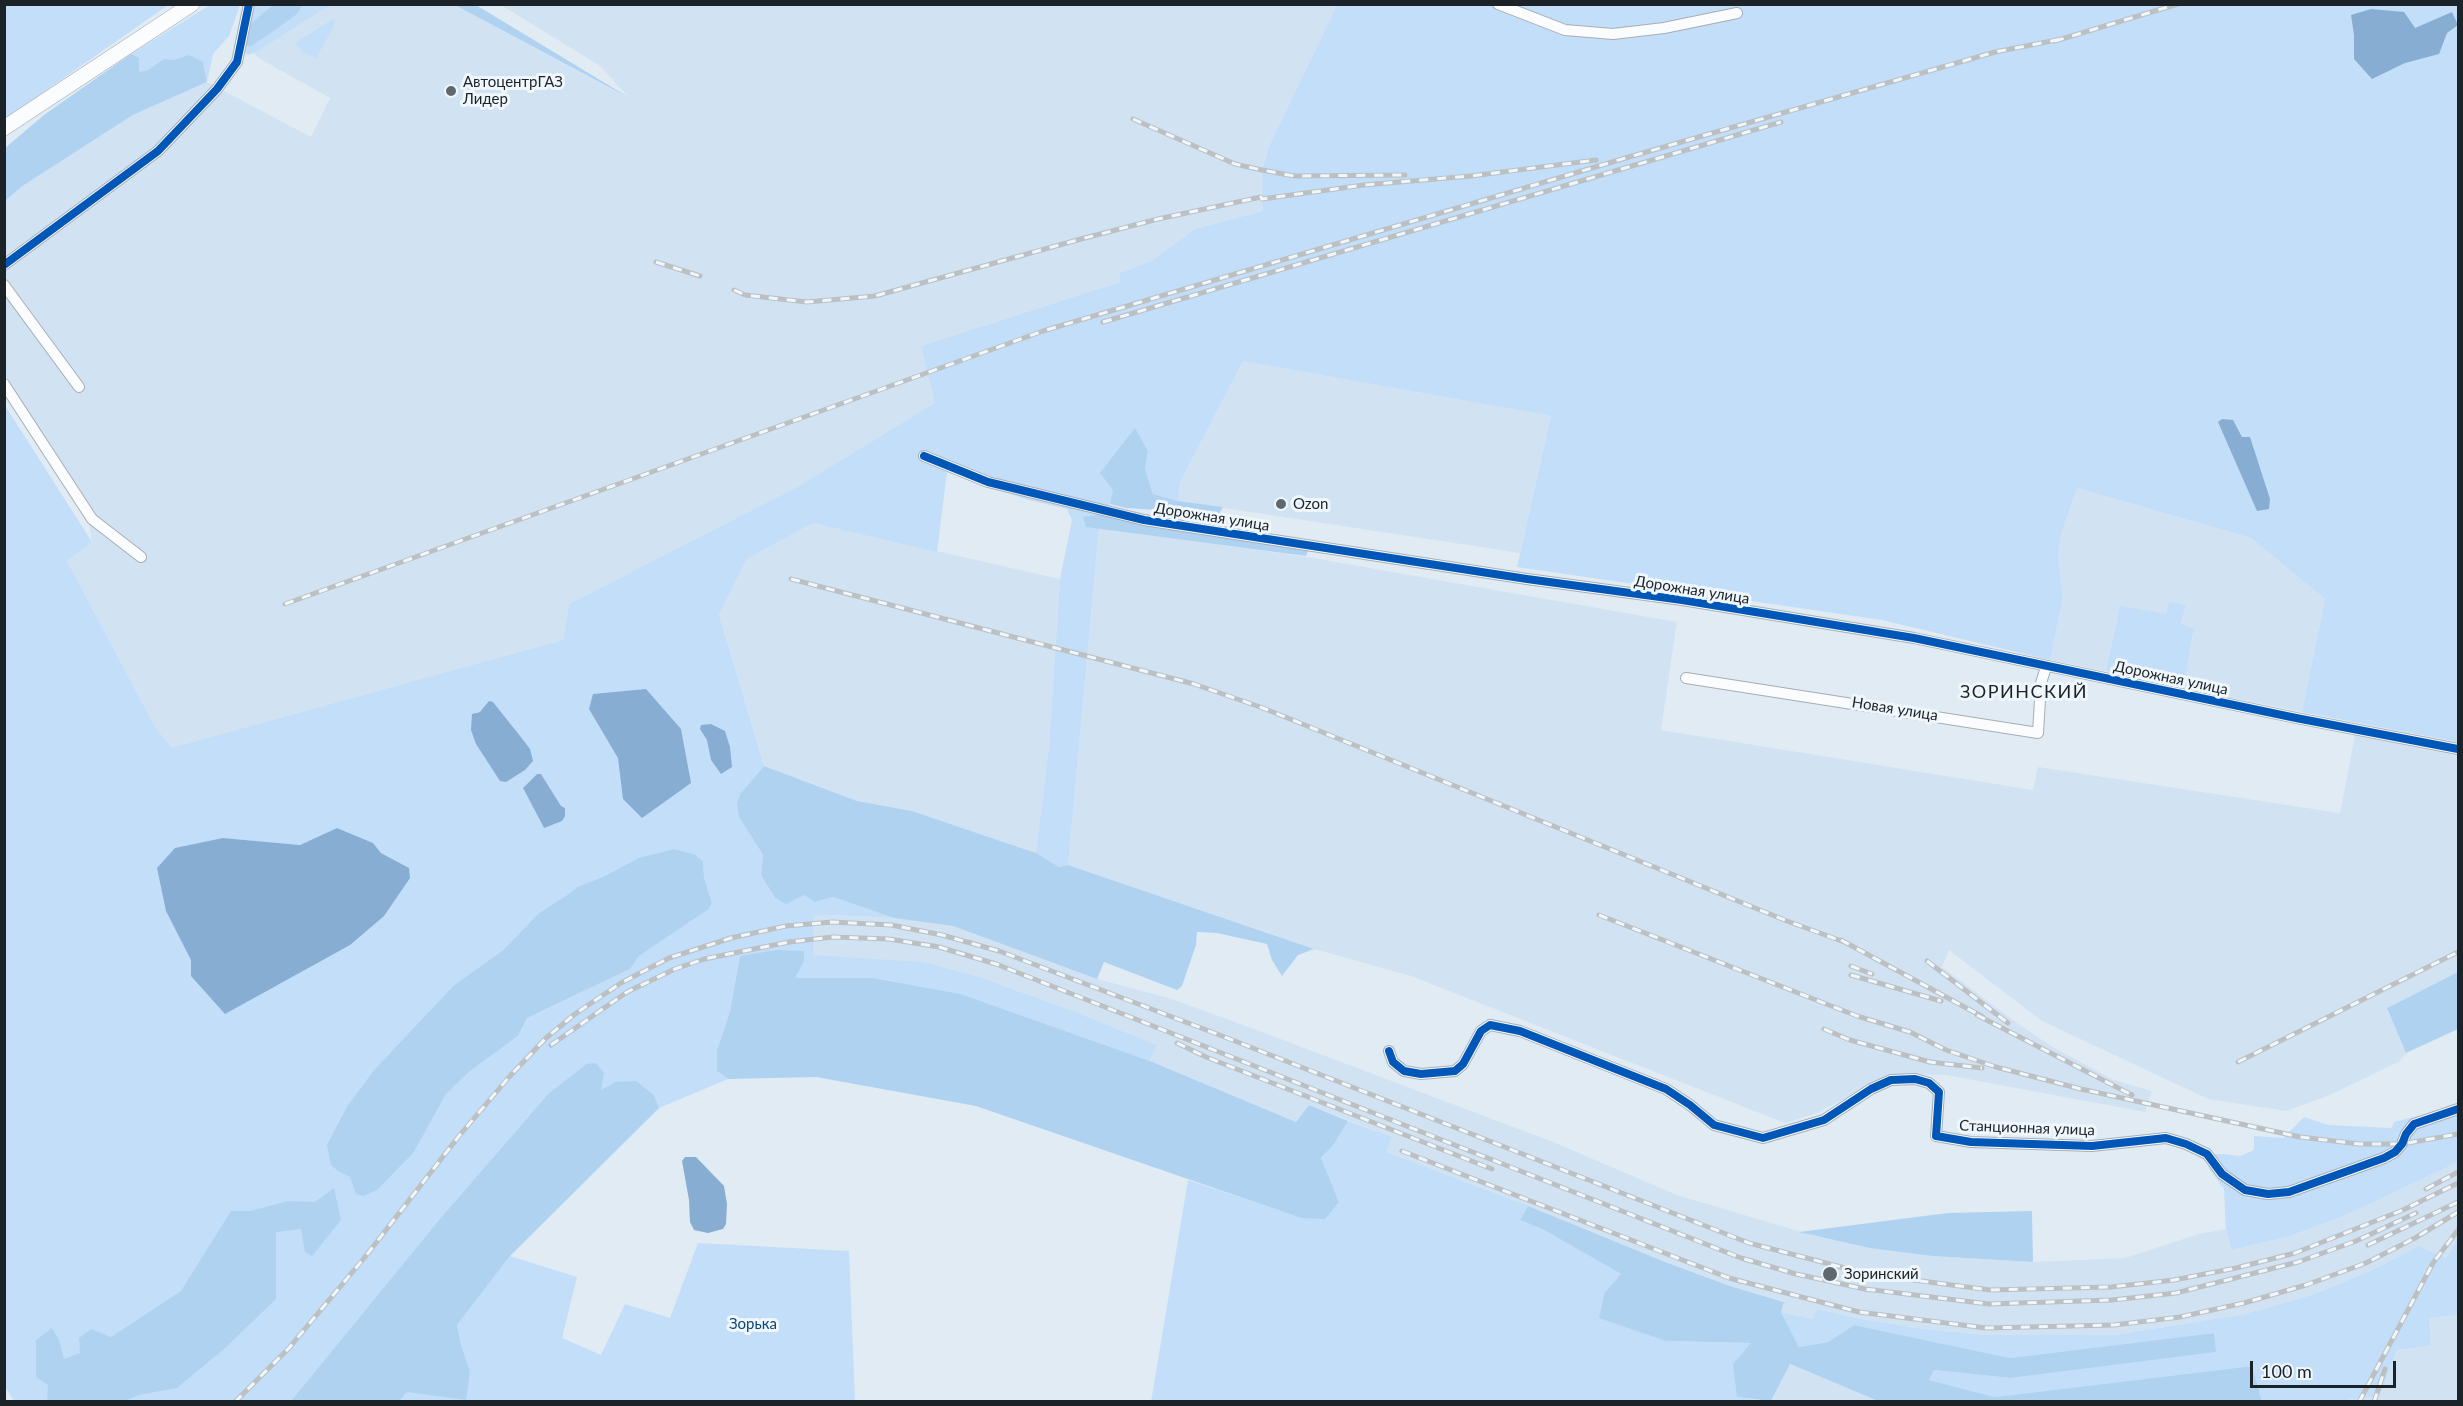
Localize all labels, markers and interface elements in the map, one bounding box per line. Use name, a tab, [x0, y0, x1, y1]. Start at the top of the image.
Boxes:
place label: АвтоцентрГАЗ Лидер	[463, 73, 563, 108]
marker: АвтоцентрГАЗ Лидер	[444, 84, 458, 98]
place label: Ozon	[1293, 495, 1328, 513]
marker: Ozon	[1274, 497, 1288, 511]
street label: Дорожная улица	[1153, 499, 1271, 535]
street label: Дорожная улица	[1633, 572, 1751, 608]
street label: Дорожная улица	[2112, 657, 2230, 699]
district label: ЗОРИНСКИЙ	[1960, 681, 2088, 703]
street label: Новая улица	[1851, 693, 1939, 725]
street label: Станционная улица	[1959, 1117, 2095, 1139]
marker: Зоринский	[1821, 1265, 1839, 1283]
place label: Зоринский	[1844, 1265, 1919, 1283]
park label: Зорька	[729, 1315, 777, 1333]
scale bar	[2253, 1349, 2398, 1387]
text: 100 m	[2261, 1360, 2312, 1382]

